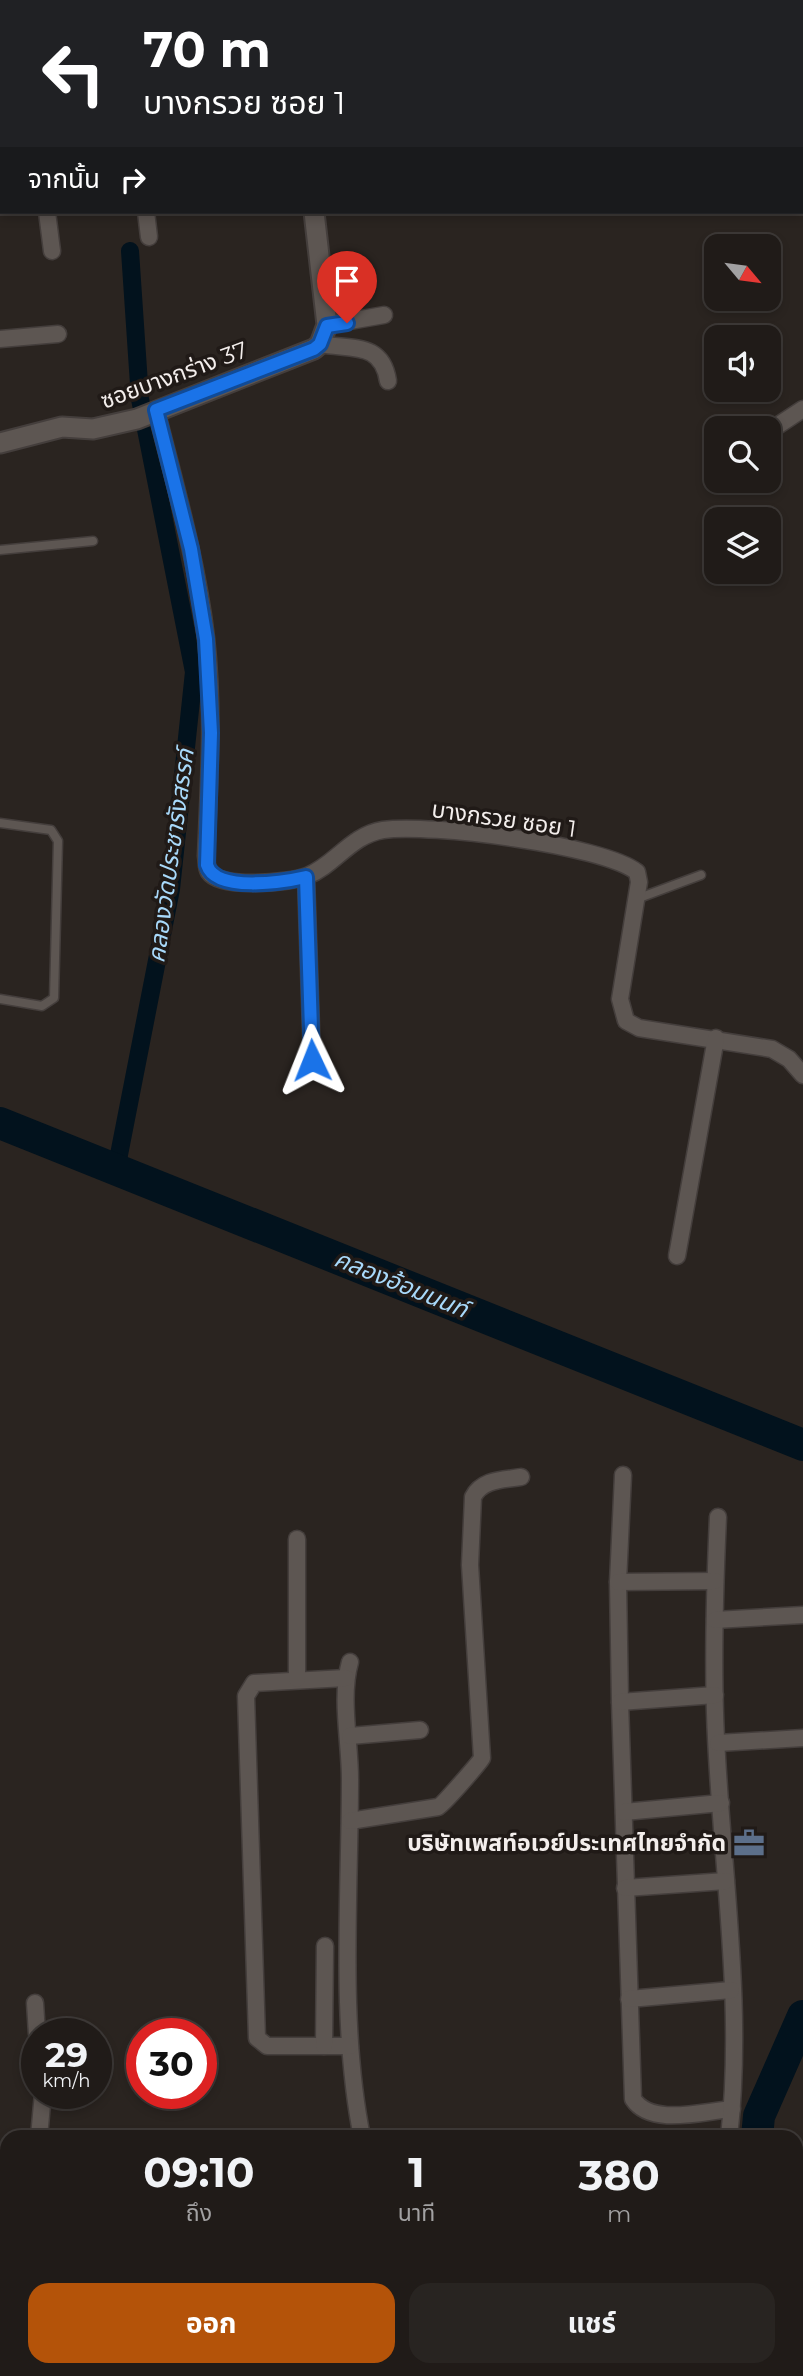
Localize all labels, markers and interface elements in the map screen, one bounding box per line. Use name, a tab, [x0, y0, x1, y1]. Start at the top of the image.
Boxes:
text: 70 m	[143, 20, 271, 79]
icon: left	[28, 28, 119, 119]
text: บางกรวย ซอย 1	[143, 83, 346, 122]
icon: right	[114, 161, 152, 199]
text: จากนั้น	[28, 163, 100, 195]
north arrow	[704, 234, 780, 312]
map controls	[704, 234, 781, 584]
pin	[317, 251, 377, 323]
icon: arrive	[328, 262, 366, 300]
button: sound	[704, 325, 781, 402]
street label: ซอยบางกร่าง 37	[97, 335, 251, 415]
button: search	[704, 416, 781, 493]
button: layers	[704, 507, 781, 584]
water label: คลองวัดประชารังสรรค์	[141, 743, 200, 965]
street label: บางกรวย ซอย 1	[430, 795, 578, 843]
position arrow	[275, 1023, 349, 1097]
water label: คลองอ้อมนนท์	[330, 1244, 476, 1325]
office icon: บริษัทเพสท์อเวย์ประเทศไทยจำกัด	[732, 1826, 766, 1860]
place label: บริษัทเพสท์อเวย์ประเทศไทยจำกัด	[407, 1829, 726, 1857]
speed limit sign: 30	[126, 2018, 217, 2109]
text: 29	[45, 2033, 88, 2076]
text: km/h	[42, 2070, 91, 2092]
text: 09:10	[143, 2146, 255, 2198]
text: 1	[408, 2146, 425, 2198]
text: 380	[579, 2149, 660, 2201]
text: ถึง	[186, 2199, 212, 2227]
text: นาที	[398, 2199, 435, 2227]
text: m	[607, 2200, 631, 2228]
button: ออก	[28, 2283, 395, 2363]
button: แชร์	[409, 2283, 775, 2363]

